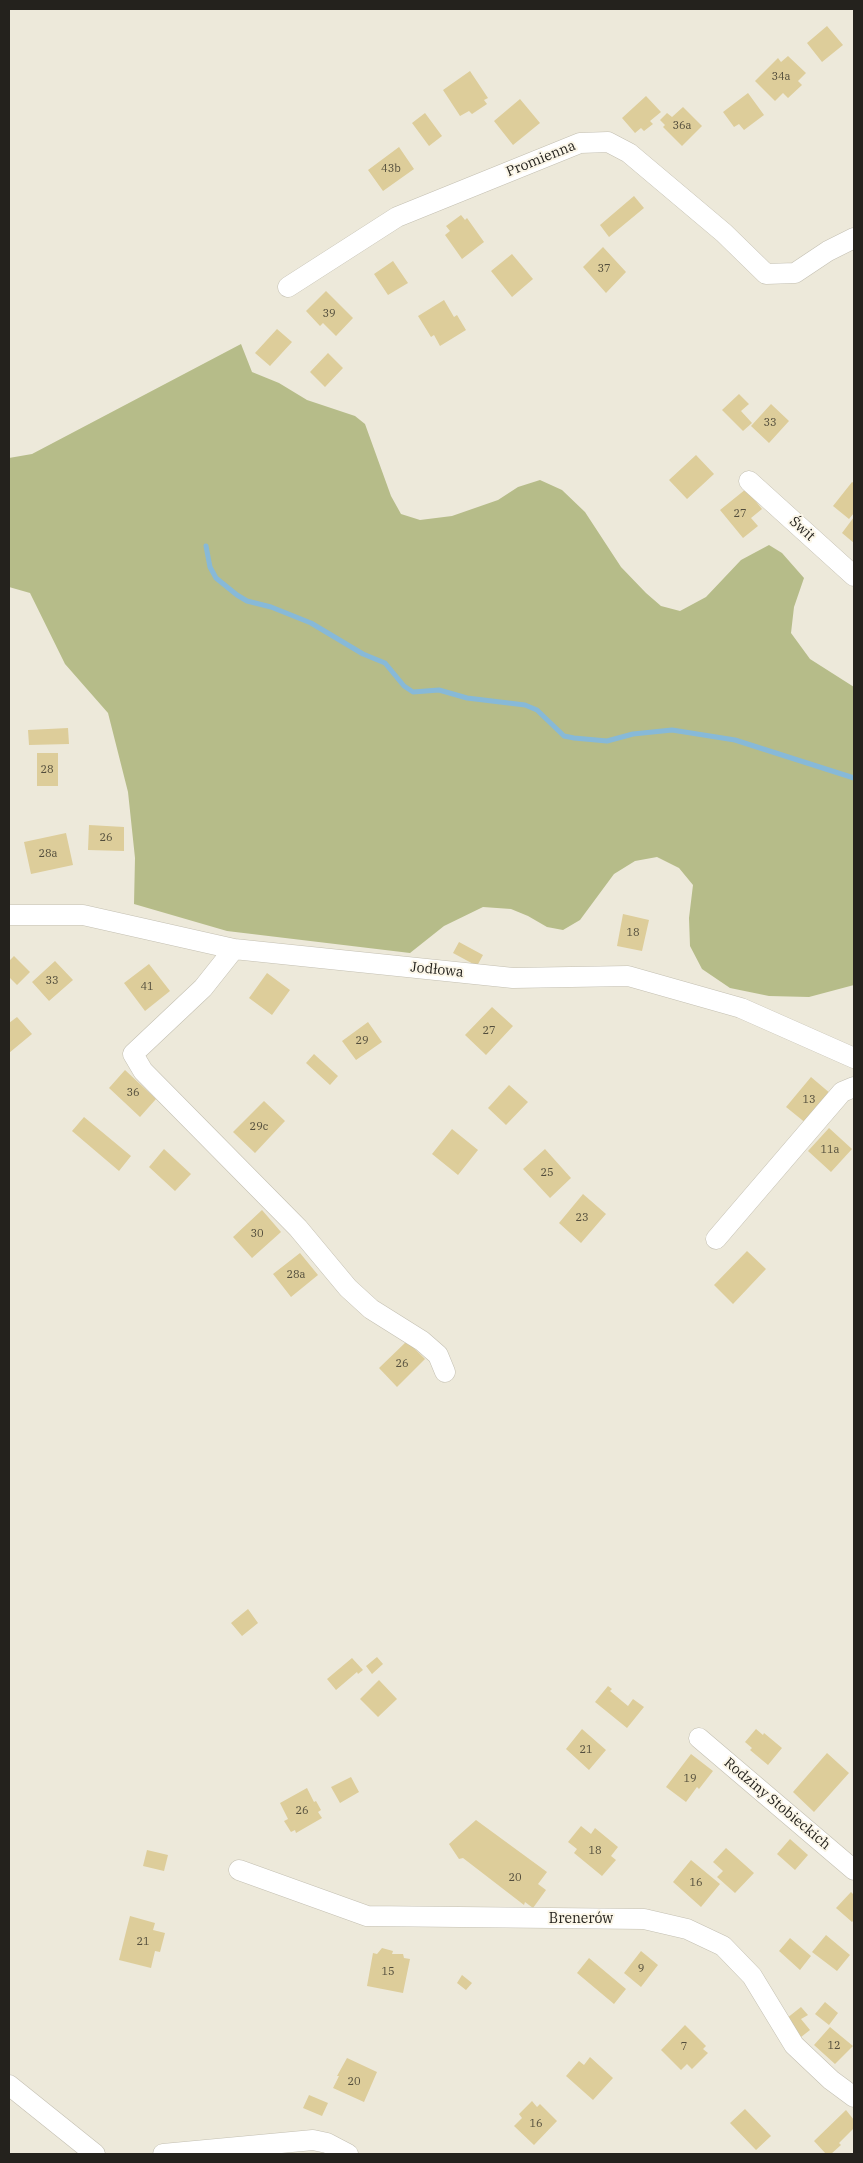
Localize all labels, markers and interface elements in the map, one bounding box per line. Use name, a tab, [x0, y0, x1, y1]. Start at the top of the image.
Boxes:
house number: 34a	[771, 70, 791, 84]
house number: 36a	[672, 119, 692, 133]
street label: Promienna	[504, 137, 578, 181]
house number: 43b	[381, 162, 401, 176]
house number: 37	[597, 262, 611, 276]
house number: 39	[322, 307, 336, 321]
house number: 33	[763, 416, 777, 430]
house number: 27	[733, 507, 747, 521]
street label: Świt	[786, 513, 818, 545]
house number: 28	[40, 763, 54, 777]
house number: 26	[99, 831, 113, 845]
house number: 28a	[38, 847, 58, 861]
house number: 18	[626, 926, 640, 940]
street label: Jodłowa	[410, 959, 464, 981]
house number: 33	[45, 974, 59, 988]
house number: 41	[140, 980, 154, 994]
house number: 27	[482, 1024, 496, 1038]
house number: 29	[355, 1034, 369, 1048]
house number: 36	[126, 1086, 140, 1100]
house number: 13	[802, 1093, 816, 1107]
house number: 29c	[250, 1120, 268, 1134]
house number: 11a	[820, 1143, 840, 1157]
house number: 25	[540, 1166, 554, 1180]
house number: 23	[575, 1211, 589, 1225]
house number: 30	[250, 1227, 264, 1241]
house number: 28a	[286, 1268, 306, 1282]
house number: 26	[395, 1357, 409, 1371]
house number: 21	[579, 1743, 593, 1757]
street label: Rodziny Stobieckich	[720, 1755, 834, 1853]
house number: 19	[683, 1772, 697, 1786]
house number: 26	[295, 1804, 309, 1818]
house number: 18	[588, 1844, 602, 1858]
house number: 20	[508, 1871, 522, 1885]
house number: 16	[689, 1876, 703, 1890]
street label: Brenerów	[549, 1911, 613, 1927]
house number: 21	[136, 1935, 150, 1949]
house number: 9	[638, 1962, 644, 1976]
house number: 15	[381, 1965, 395, 1979]
house number: 12	[827, 2039, 841, 2053]
house number: 7	[681, 2040, 687, 2054]
house number: 20	[347, 2075, 361, 2089]
house number: 16	[529, 2117, 543, 2131]

